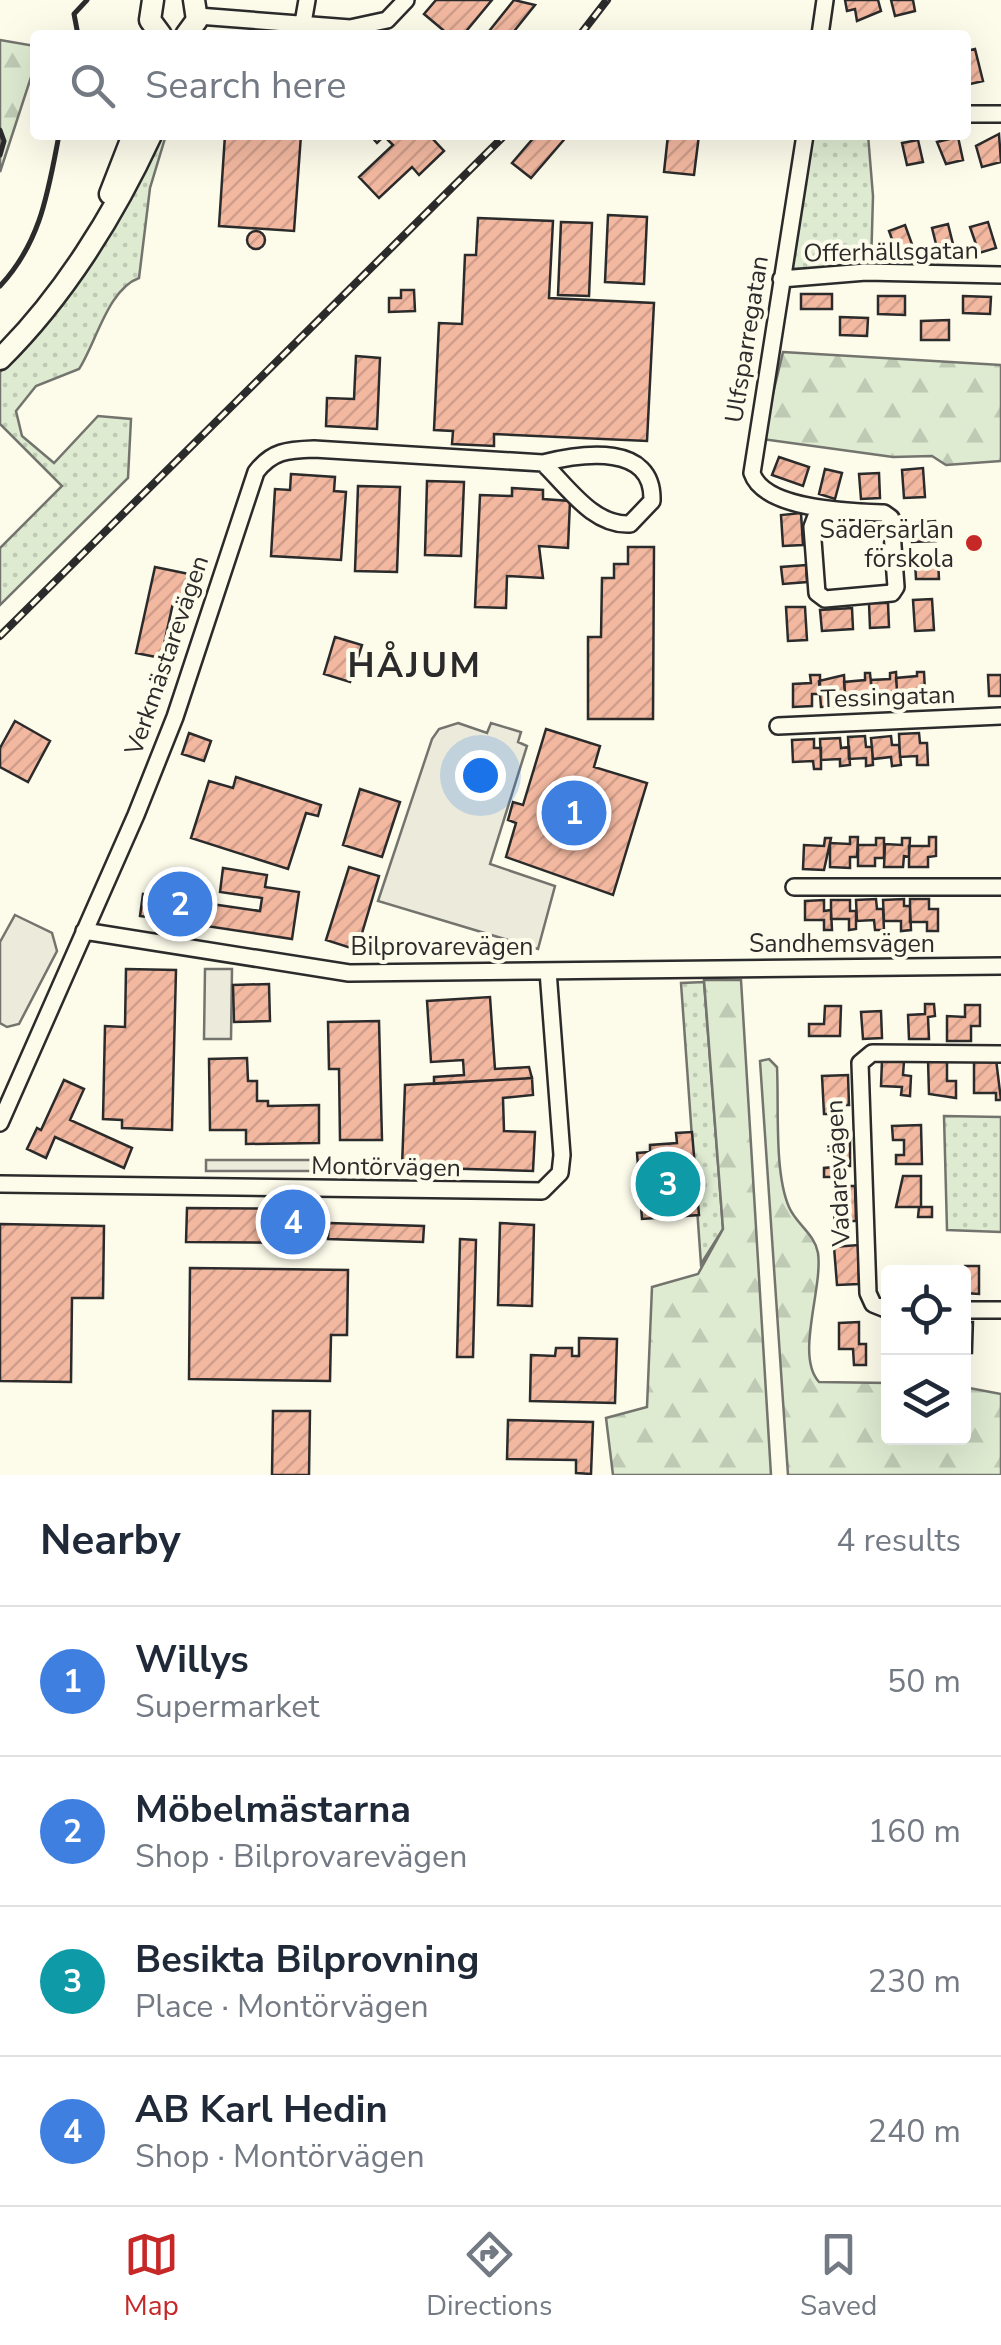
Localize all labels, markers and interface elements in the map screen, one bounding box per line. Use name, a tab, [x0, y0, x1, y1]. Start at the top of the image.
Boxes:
search box	[30, 30, 971, 140]
icon: search	[65, 58, 120, 113]
text: Search here	[145, 60, 346, 111]
street label: Offerhällsgatan	[803, 233, 979, 271]
street label: Ulfsparregatan	[717, 253, 777, 425]
place label: Sädersärlan förskola	[820, 513, 954, 576]
marker: Sädersärlan förskola	[963, 532, 985, 554]
street label: Verkmästarevägen	[117, 551, 217, 761]
district label: HÅJUM	[348, 640, 482, 689]
street label: Tessingatan	[820, 678, 956, 716]
your location	[455, 750, 506, 801]
pin: 1	[542, 776, 606, 850]
pin: 2	[148, 866, 212, 942]
street label: Sandhemsvägen	[749, 927, 935, 961]
street label: Bilprovarevägen	[350, 930, 534, 964]
street label: Vadarevägen	[817, 1099, 859, 1248]
pin: 3	[636, 1146, 700, 1222]
street label: Montörvägen	[311, 1149, 461, 1185]
pin: 4	[260, 1184, 326, 1260]
map controls	[881, 1265, 971, 1445]
button: locate	[881, 1265, 971, 1355]
button: layers	[881, 1355, 971, 1445]
text: Nearby	[40, 1512, 181, 1569]
text: 4 results	[836, 1519, 961, 1562]
text: Willys	[135, 1634, 249, 1685]
text: 1	[63, 1660, 82, 1703]
text: 50 m	[887, 1660, 961, 1703]
text: Supermarket	[135, 1685, 319, 1728]
text: Möbelmästarna	[135, 1784, 411, 1835]
text: 2	[63, 1810, 82, 1853]
text: 160 m	[868, 1810, 961, 1853]
text: Shop · Bilprovarevägen	[135, 1835, 467, 1878]
text: Besikta Bilprovning	[135, 1934, 479, 1985]
text: 3	[63, 1960, 82, 2003]
text: 230 m	[868, 1960, 961, 2003]
text: Place · Montörvägen	[135, 1985, 429, 2028]
text: AB Karl Hedin	[135, 2084, 388, 2135]
text: 4	[63, 2110, 82, 2153]
text: 240 m	[868, 2110, 961, 2153]
text: Shop · Montörvägen	[135, 2135, 425, 2178]
tab: Map	[124, 2227, 179, 2325]
tab: Directions	[426, 2227, 552, 2325]
tab: Saved	[800, 2227, 877, 2325]

